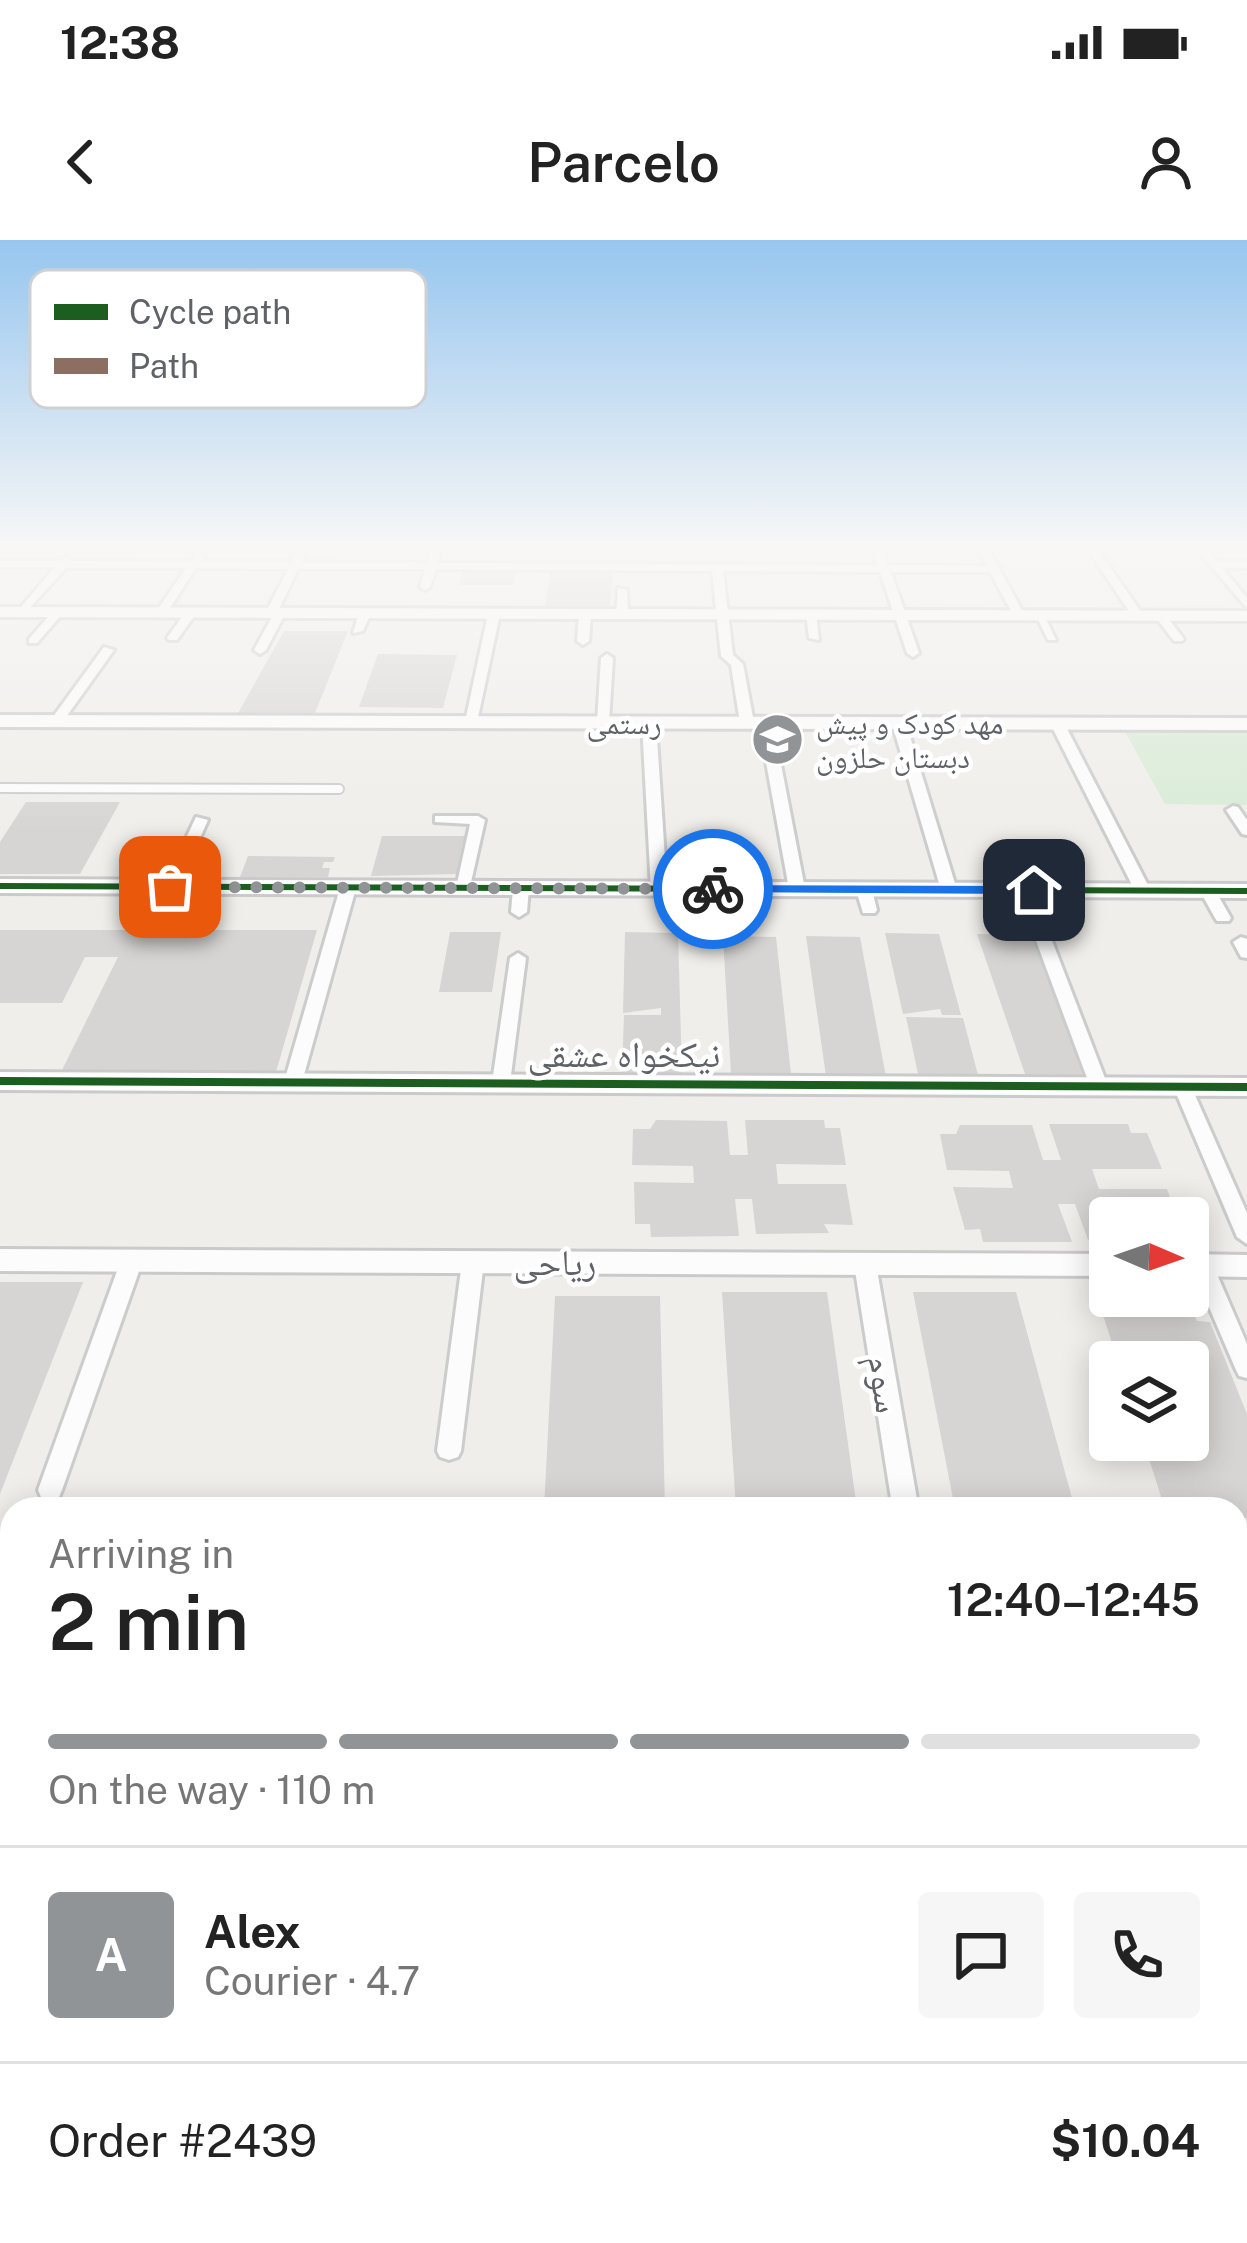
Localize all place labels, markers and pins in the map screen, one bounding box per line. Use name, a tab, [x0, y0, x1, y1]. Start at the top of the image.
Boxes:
place label: مهد کودک و پیش دبستان حلزون	[816, 705, 1003, 776]
school or university icon: مهد کودک و پیش دبستان حلزون	[749, 712, 805, 768]
pin	[119, 836, 221, 938]
pin	[983, 839, 1085, 941]

